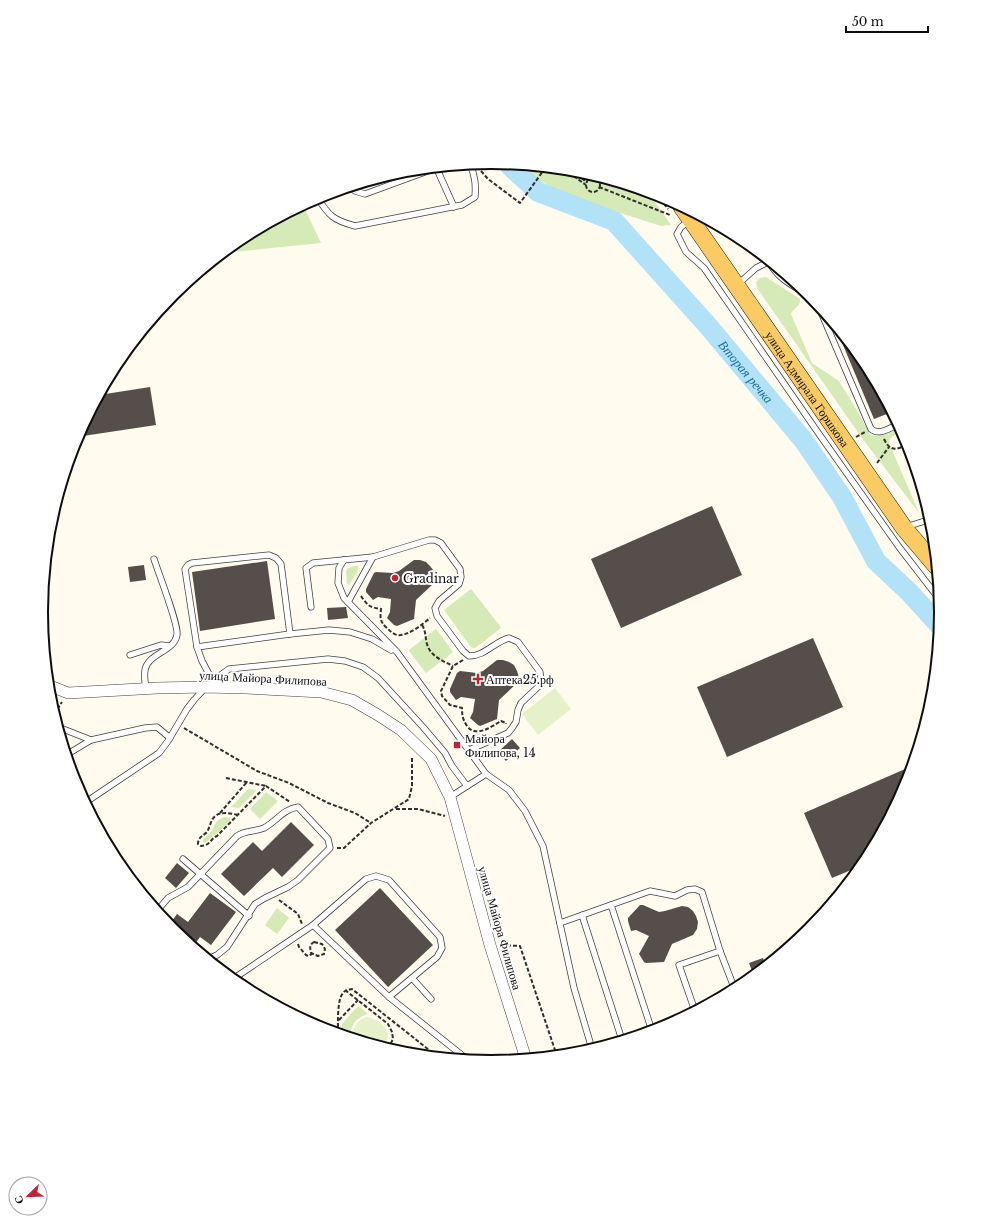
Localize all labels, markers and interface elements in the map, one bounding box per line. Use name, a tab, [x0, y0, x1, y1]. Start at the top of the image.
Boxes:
scale bar	[846, 8, 928, 34]
text: 50 m	[852, 14, 884, 29]
street label: улица Адмирала Горшкова	[762, 328, 853, 450]
water label: Вторая речка	[715, 336, 778, 407]
place label: Gradinar	[403, 571, 459, 586]
marker: Gradinar	[390, 573, 400, 583]
street label: улица Майора Филипова	[199, 667, 328, 689]
place label: Аптека25.рф	[486, 672, 554, 687]
marker: Аптека25.рф	[473, 674, 483, 684]
place label: Майора Филипова, 14	[465, 731, 536, 760]
marker: Майора Филипова, 14	[452, 740, 462, 750]
street label: улица Майора Филипова	[475, 864, 525, 992]
north arrow	[8, 1176, 48, 1216]
text: С	[11, 1193, 27, 1206]

